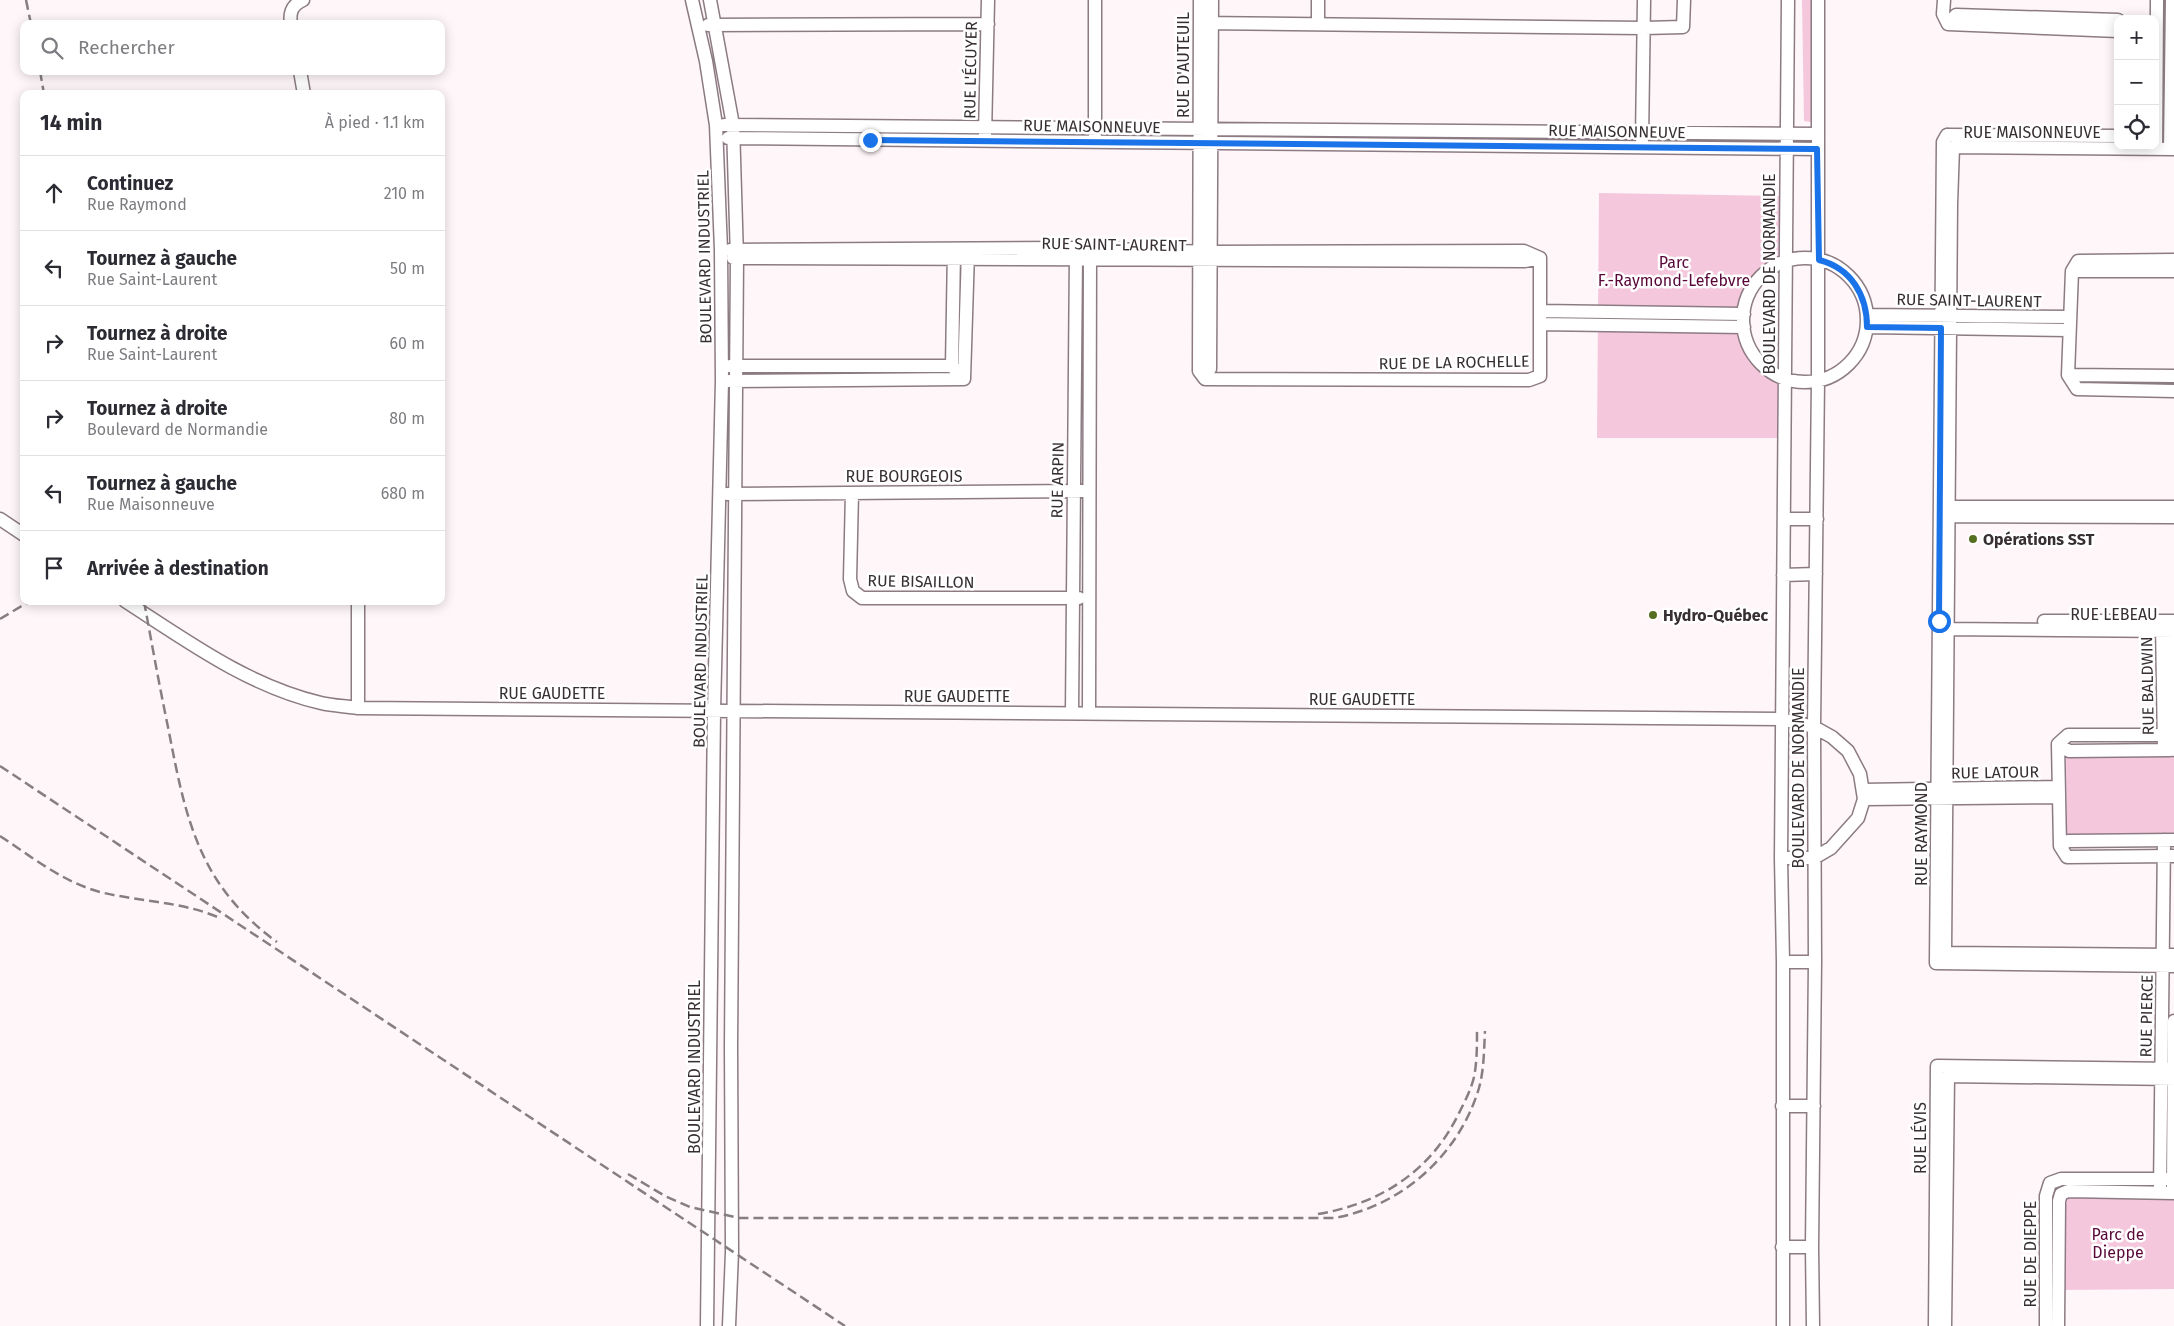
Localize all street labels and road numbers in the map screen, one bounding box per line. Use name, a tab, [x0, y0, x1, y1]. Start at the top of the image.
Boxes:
street label: RUE D'AUTEUIL	[1174, 12, 1193, 118]
street label: RUE L'ÉCUYER	[959, 21, 981, 119]
street label: RUE MAISONNEUVE	[1023, 116, 1161, 137]
street label: RUE MAISONNEUVE	[1548, 121, 1686, 142]
street label: RUE MAISONNEUVE	[1963, 123, 2101, 142]
street label: BOULEVARD INDUSTRIEL	[693, 170, 716, 344]
street label: BOULEVARD DE NORMANDIE	[1760, 174, 1779, 374]
street label: RUE SAINT-LAURENT	[1041, 234, 1188, 255]
street label: RUE SAINT-LAURENT	[1896, 290, 2043, 311]
street label: RUE DE LA ROCHELLE	[1378, 352, 1530, 373]
street label: RUE ARPIN	[1047, 441, 1068, 519]
street label: RUE BOURGEOIS	[846, 467, 963, 486]
street label: RUE BISAILLON	[867, 571, 975, 592]
street label: BOULEVARD INDUSTRIEL	[689, 574, 712, 748]
street label: RUE LEBEAU	[2070, 605, 2158, 624]
street label: RUE BALDWIN	[2137, 636, 2158, 736]
street label: BOULEVARD DE NORMANDIE	[1789, 668, 1808, 868]
street label: RUE GAUDETTE	[499, 684, 605, 703]
street label: RUE GAUDETTE	[904, 687, 1010, 706]
street label: RUE GAUDETTE	[1309, 690, 1415, 709]
street label: RUE LATOUR	[1951, 762, 2040, 783]
street label: RUE RAYMOND	[1912, 782, 1931, 886]
street label: RUE PIERCE	[2136, 975, 2157, 1057]
street label: BOULEVARD INDUSTRIEL	[685, 980, 704, 1154]
street label: RUE LÉVIS	[1910, 1102, 1930, 1174]
street label: RUE DE DIEPPE	[2021, 1201, 2040, 1307]

